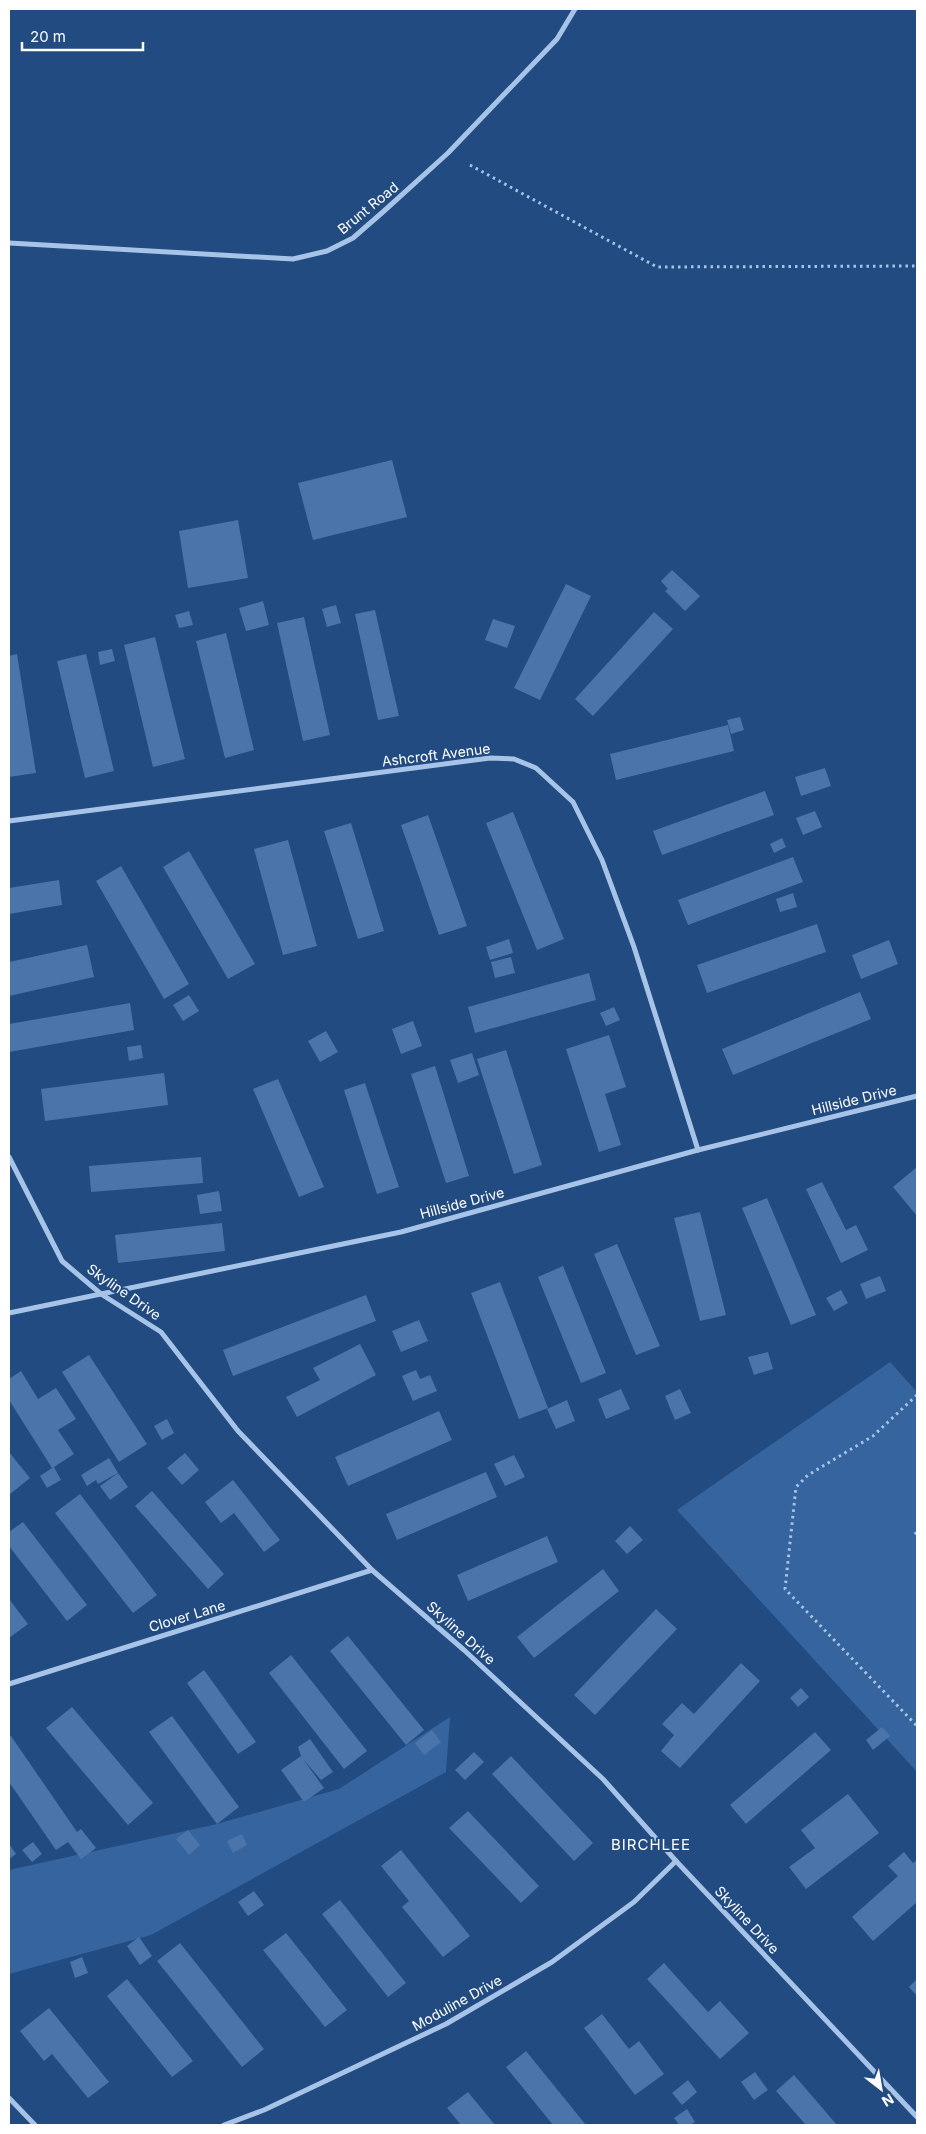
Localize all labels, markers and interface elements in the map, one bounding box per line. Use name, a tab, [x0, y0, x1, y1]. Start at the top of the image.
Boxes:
scale bar	[22, 20, 144, 52]
text: 20 m	[30, 27, 66, 46]
street label: Brunt Road	[334, 178, 402, 237]
street label: Ashcroft Avenue	[381, 739, 491, 770]
street label: Hillside Drive	[810, 1081, 898, 1118]
street label: Hillside Drive	[418, 1183, 506, 1222]
street label: Skyline Drive	[84, 1260, 165, 1323]
street label: Clover Lane	[147, 1596, 227, 1635]
street label: Skyline Drive	[424, 1597, 499, 1668]
district label: BIRCHLEE	[611, 1835, 691, 1854]
street label: Skyline Drive	[712, 1882, 783, 1957]
street label: Moduline Drive	[409, 1971, 505, 2034]
north arrow	[856, 2064, 906, 2114]
text: N	[879, 2091, 897, 2111]

